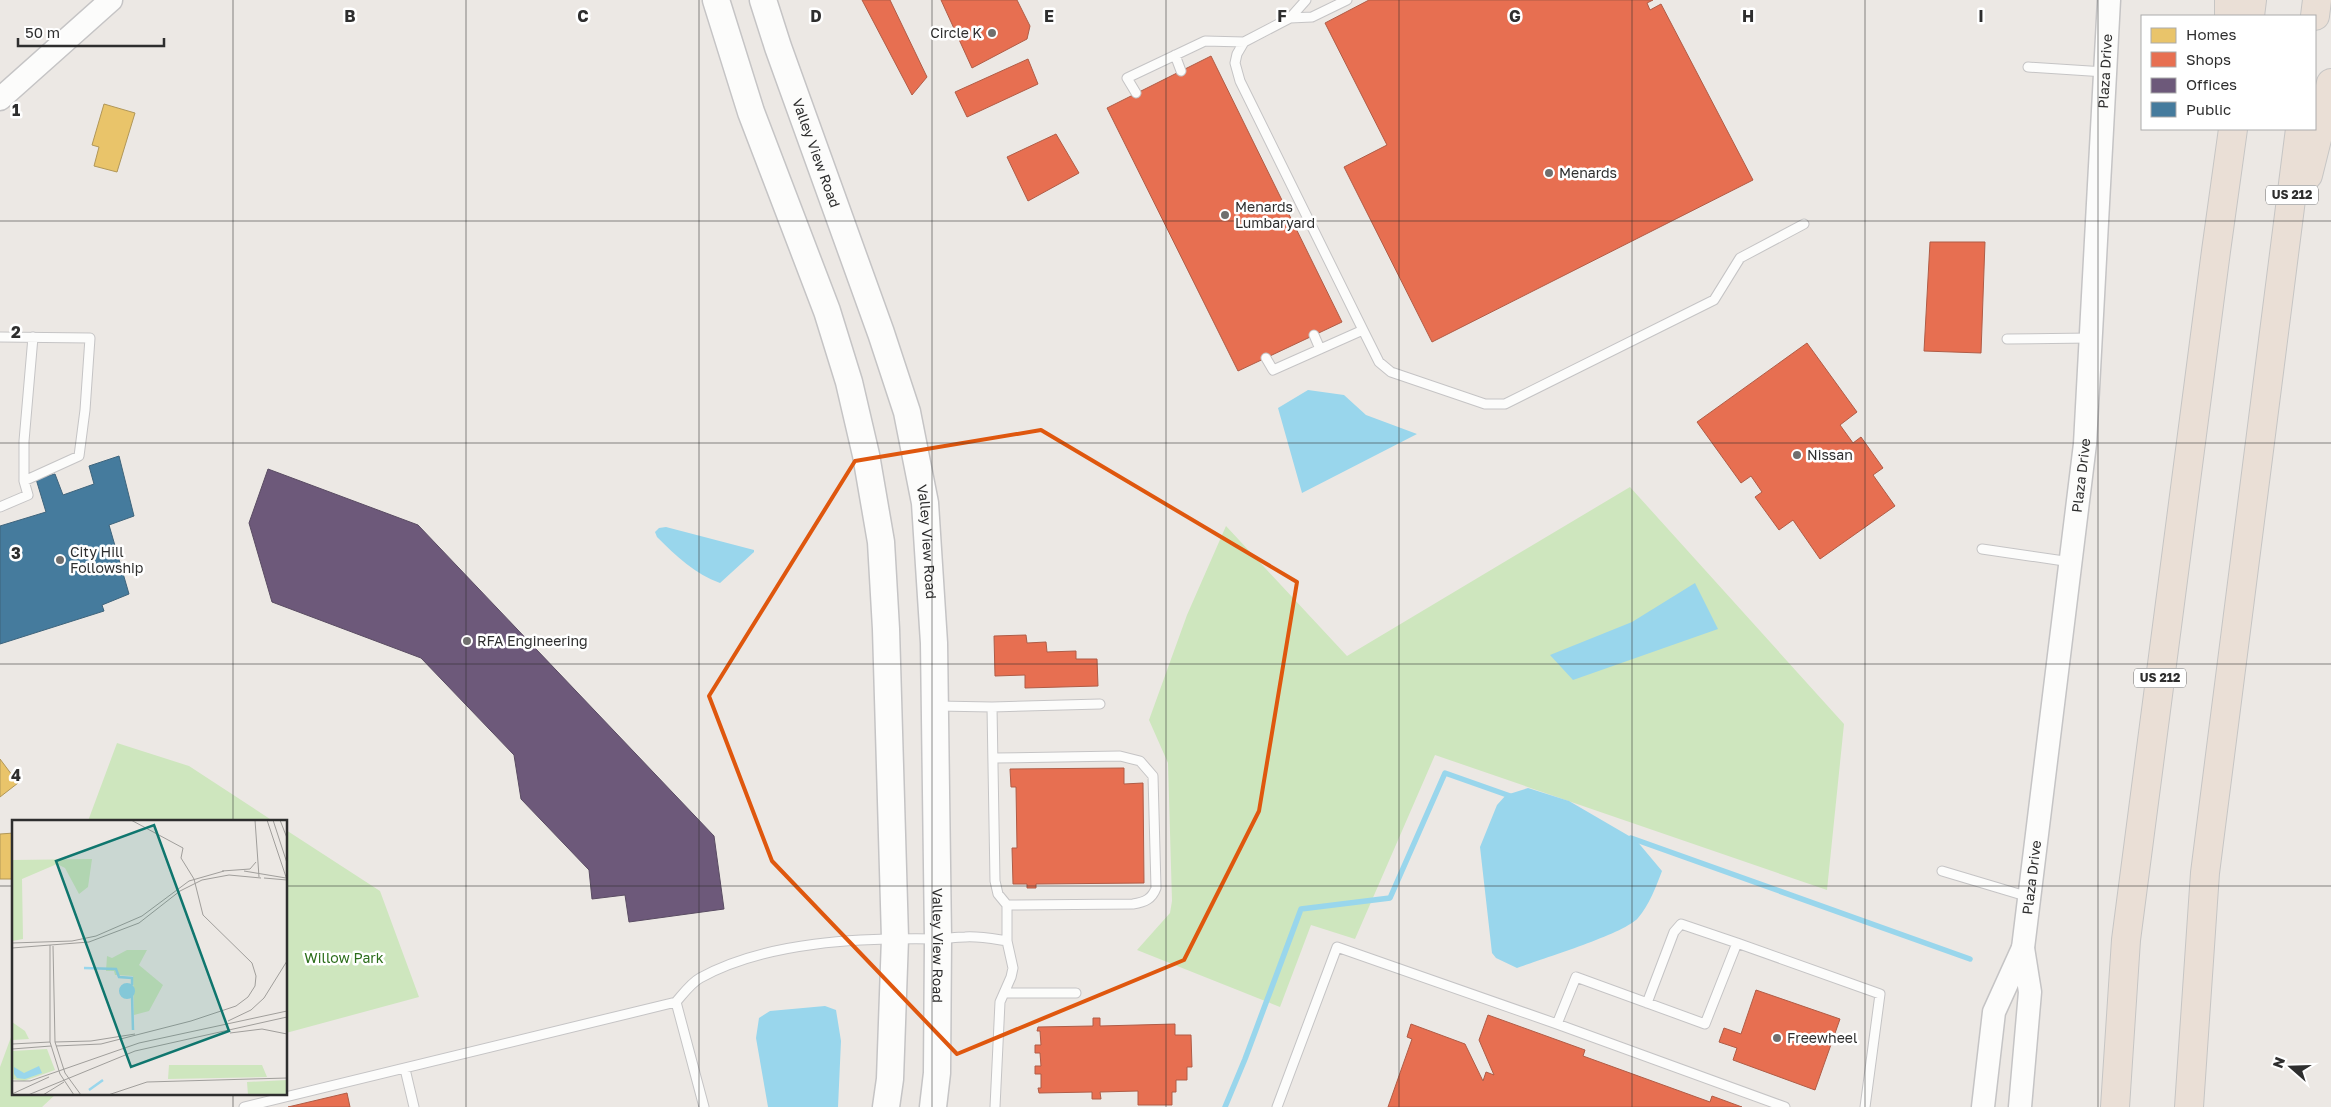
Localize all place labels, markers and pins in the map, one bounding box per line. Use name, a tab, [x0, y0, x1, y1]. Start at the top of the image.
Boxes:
place label: Circle K	[930, 24, 982, 41]
marker: Circle K	[986, 27, 998, 39]
place label: Menards	[1559, 164, 1617, 181]
marker: Menards	[1543, 167, 1555, 179]
place label: Menards Lumbaryard	[1235, 198, 1315, 231]
marker: Menards Lumbaryard	[1219, 209, 1231, 221]
place label: Nissan	[1807, 446, 1853, 463]
marker: Nissan	[1791, 449, 1803, 461]
place label: City Hill Followship	[70, 543, 143, 576]
marker: City Hill Followship	[54, 554, 66, 566]
place label: RFA Engineering	[477, 632, 588, 649]
marker: RFA Engineering	[461, 635, 473, 647]
place label: Freewheel	[1787, 1029, 1857, 1046]
marker: Freewheel	[1771, 1032, 1783, 1044]

